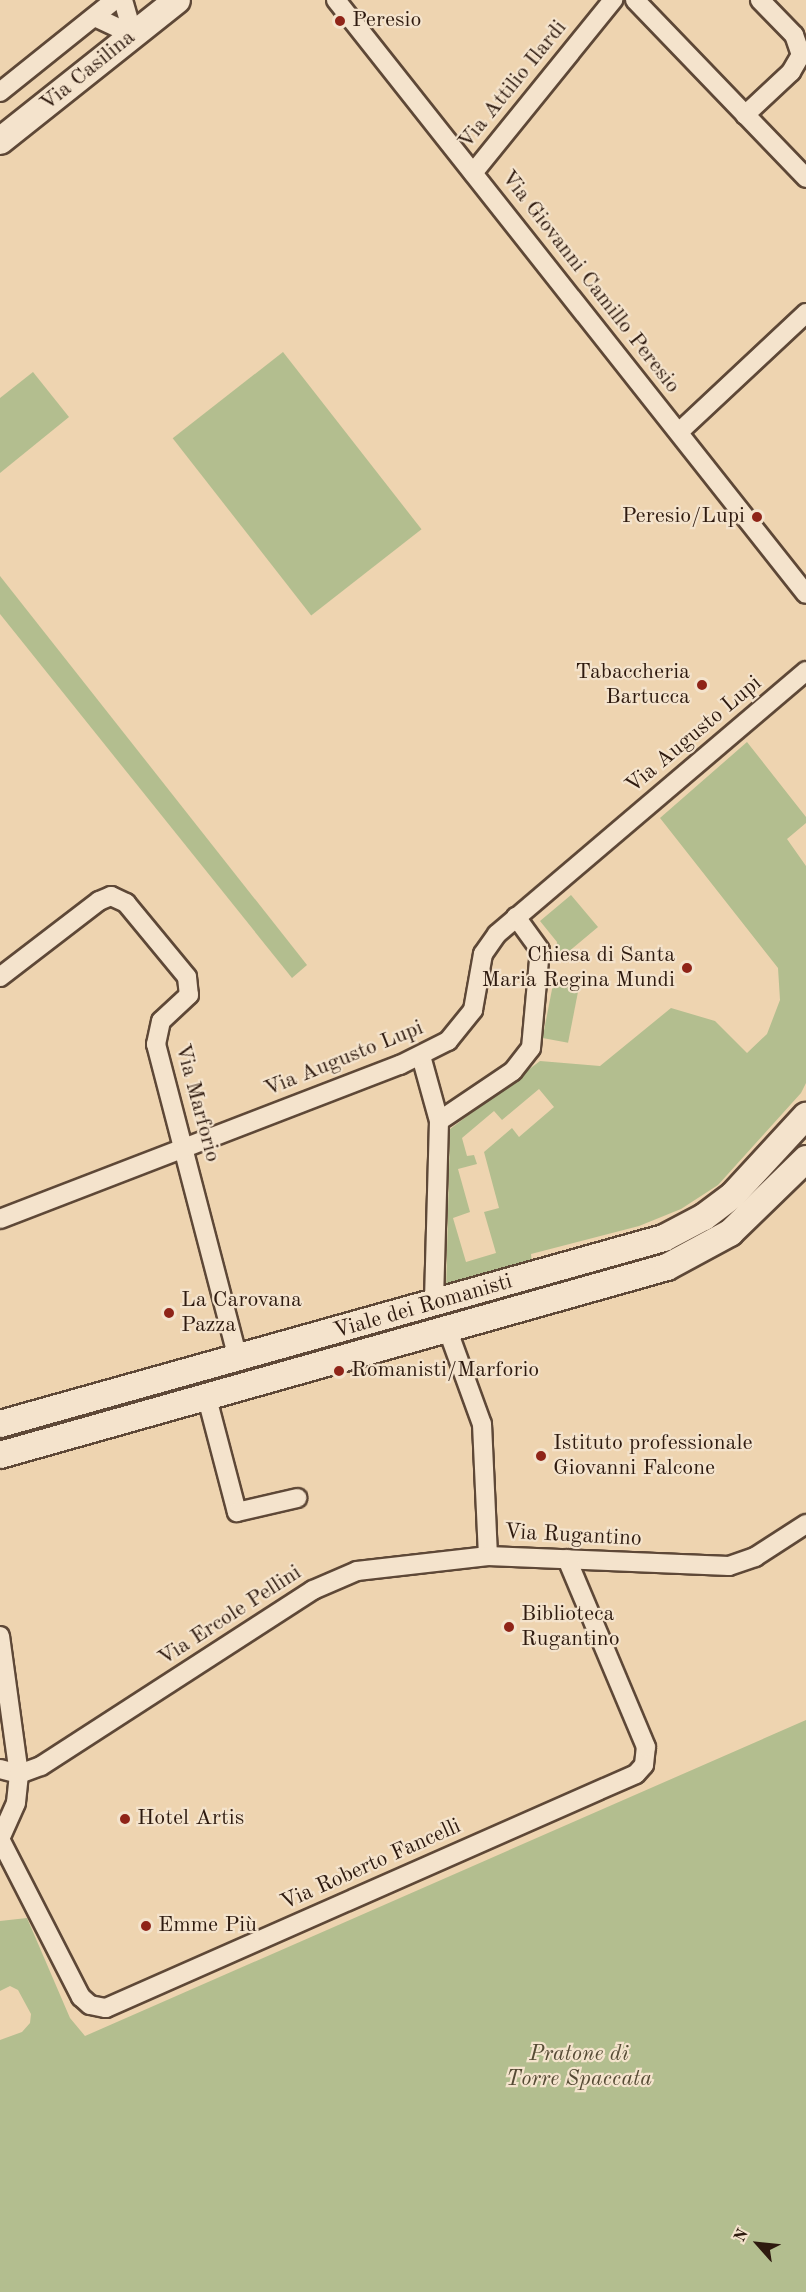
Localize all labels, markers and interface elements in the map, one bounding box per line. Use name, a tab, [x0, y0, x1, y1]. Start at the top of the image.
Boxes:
place label: Peresio	[352, 8, 421, 34]
marker: Peresio	[333, 14, 347, 28]
street label: Via Attilio Ilardi	[453, 15, 573, 155]
street label: Via Casilina	[35, 25, 141, 117]
street label: Via Giovanni Camillo Peresio	[495, 165, 685, 399]
place label: Peresio/Lupi	[622, 504, 745, 530]
marker: Peresio/Lupi	[750, 510, 764, 524]
place label: Tabaccheria Bartucca	[575, 659, 690, 710]
street label: Via Augusto Lupi	[621, 670, 767, 800]
marker: Tabaccheria Bartucca	[695, 678, 709, 692]
place label: Chiesa di Santa Maria Regina Mundi	[482, 942, 675, 993]
marker: Chiesa di Santa Maria Regina Mundi	[680, 961, 694, 975]
street label: Via Augusto Lupi	[261, 1015, 427, 1103]
street label: Via Marforio	[169, 1041, 225, 1165]
street label: Viale dei Romanisti	[331, 1269, 515, 1345]
place label: La Carovana Pazza	[181, 1287, 302, 1338]
marker: La Carovana Pazza	[162, 1306, 176, 1320]
place label: Romanisti/Marforio	[351, 1358, 539, 1384]
marker: Romanisti/Marforio	[332, 1364, 346, 1378]
place label: Istituto professionale Giovanni Falcone	[553, 1430, 753, 1482]
marker: Istituto professionale Giovanni Falcone	[534, 1449, 548, 1463]
street label: Via Rugantino	[504, 1519, 642, 1553]
street label: Via Ercole Pellini	[153, 1560, 307, 1672]
place label: Biblioteca Rugantino	[521, 1601, 620, 1652]
marker: Biblioteca Rugantino	[502, 1620, 516, 1634]
place label: Hotel Artis	[137, 1806, 244, 1832]
marker: Hotel Artis	[118, 1812, 132, 1826]
street label: Via Roberto Fancelli	[277, 1813, 465, 1917]
place label: Emme Più	[158, 1913, 257, 1939]
marker: Emme Più	[139, 1919, 153, 1933]
park label: Pratone di Torre Spaccata	[506, 2041, 652, 2092]
north arrow	[728, 2214, 788, 2274]
text: N	[732, 2227, 752, 2245]

